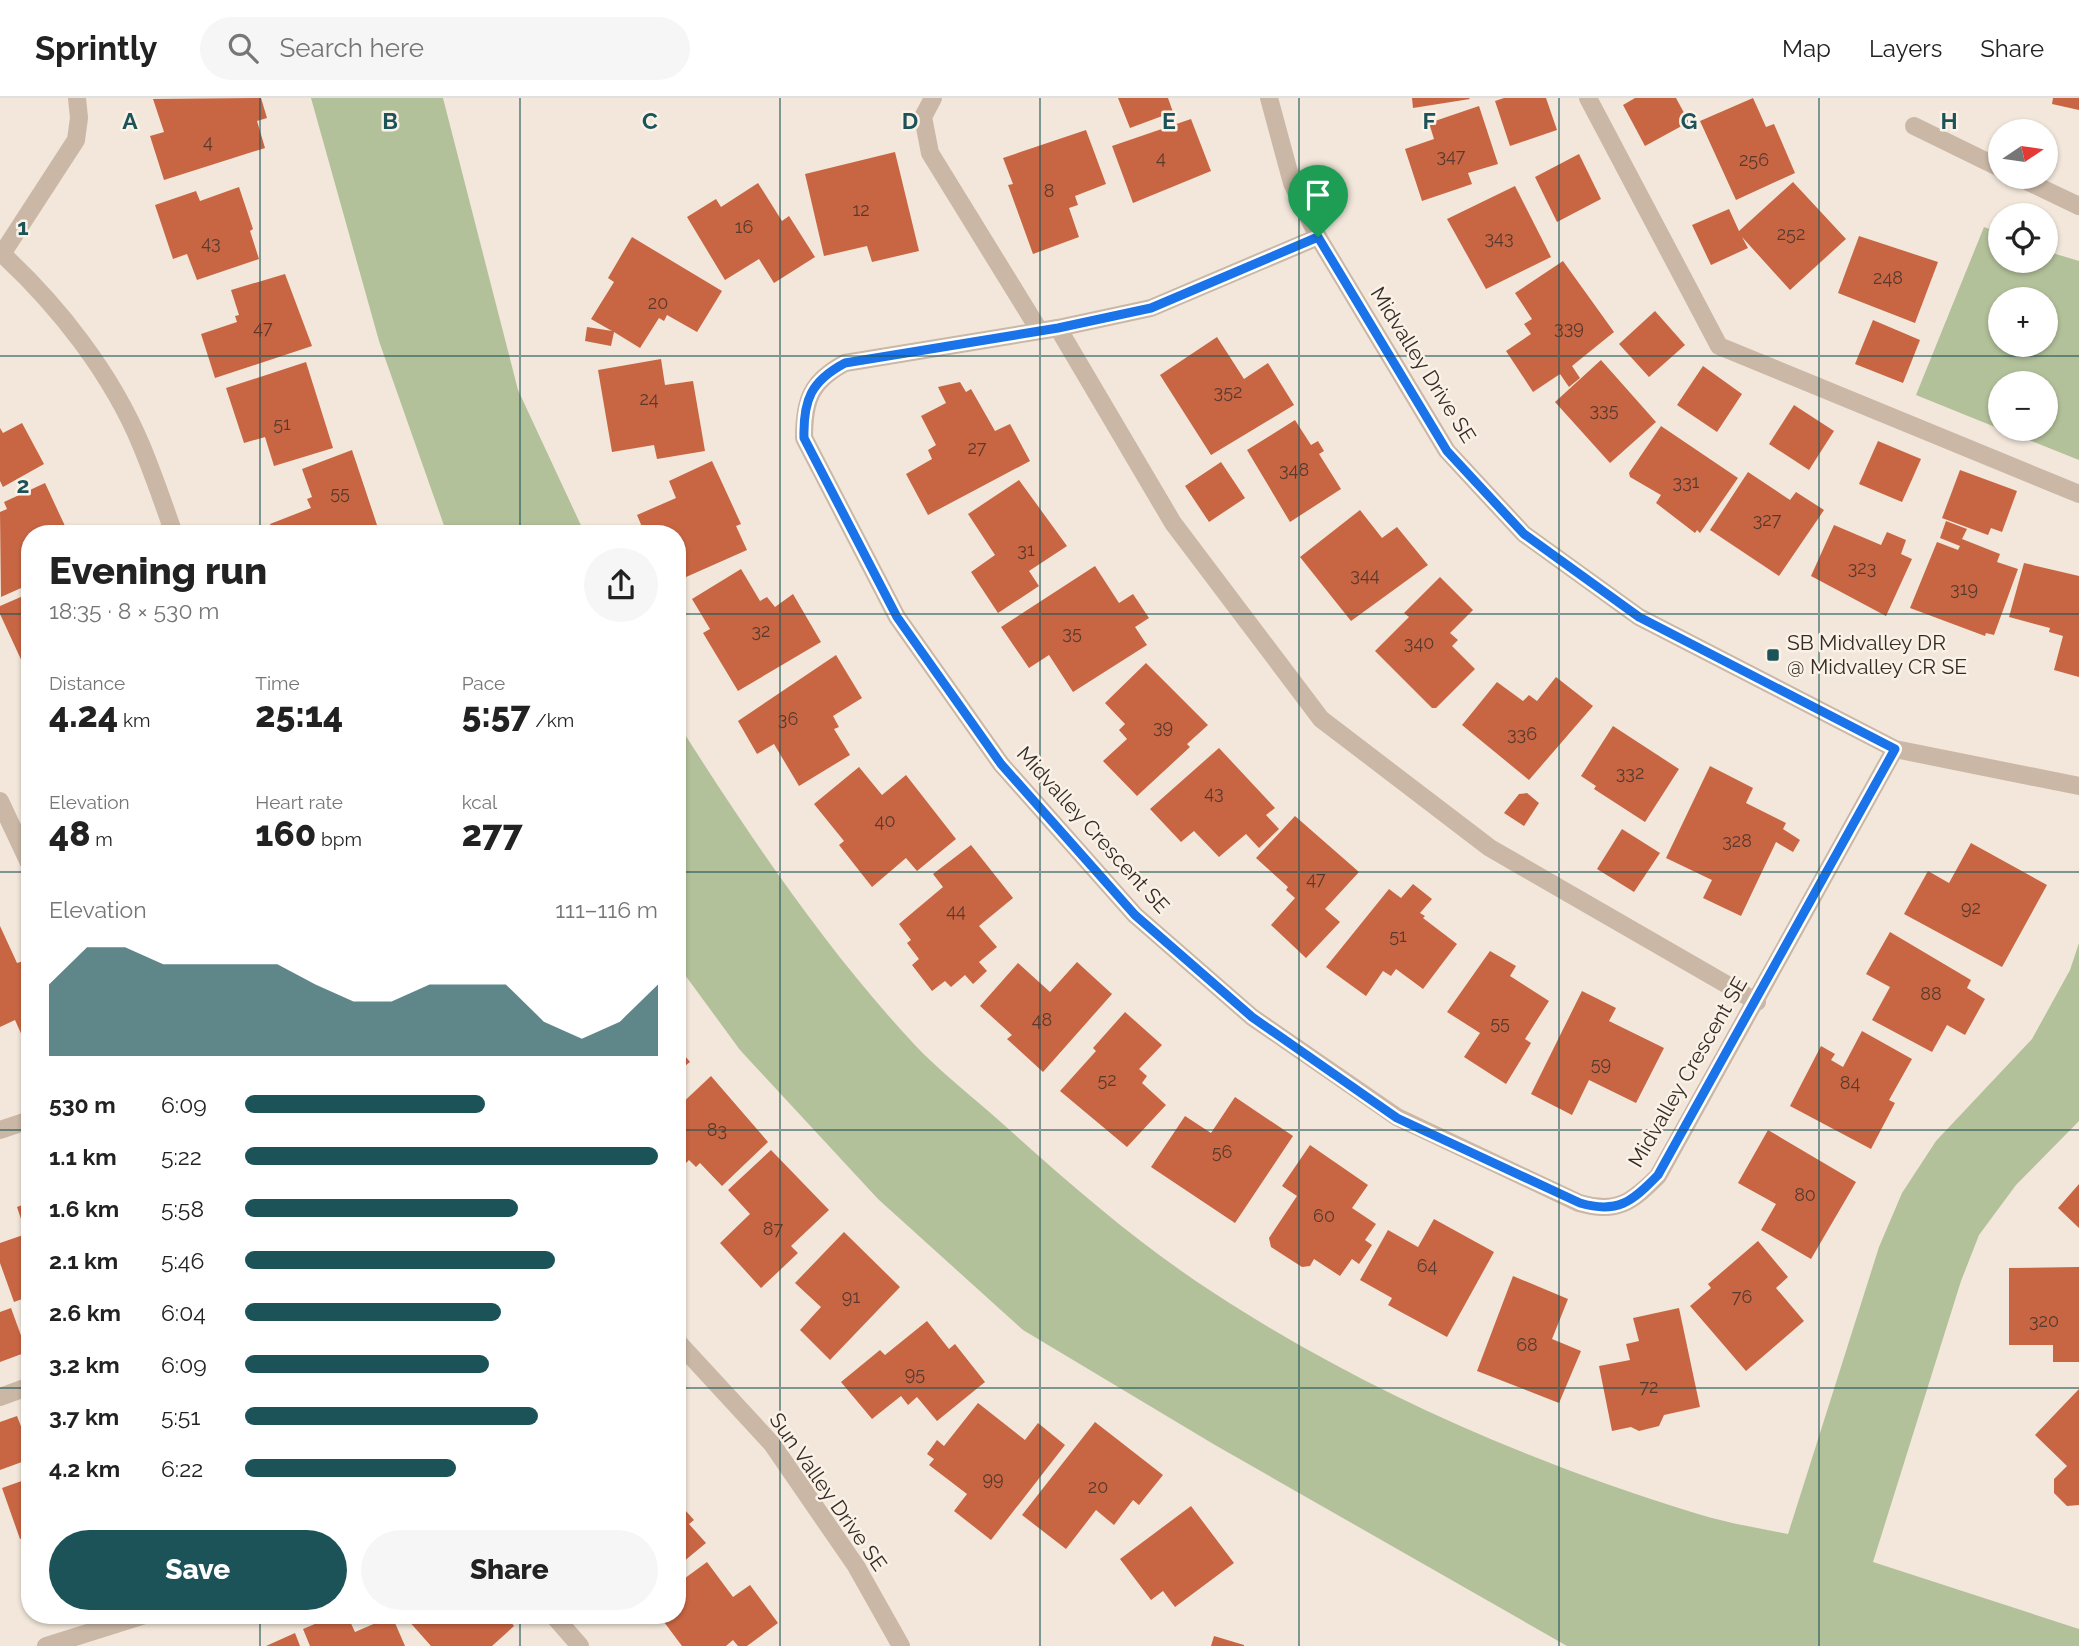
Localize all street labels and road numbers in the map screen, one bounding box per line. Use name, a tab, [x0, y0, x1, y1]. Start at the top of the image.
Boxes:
street label: Midvalley Drive SE	[1365, 282, 1481, 447]
street label: Midvalley Crescent SE	[1012, 741, 1175, 918]
street label: Midvalley Crescent SE	[1623, 972, 1752, 1171]
street label: Sun Valley Drive SE	[764, 1408, 892, 1576]

